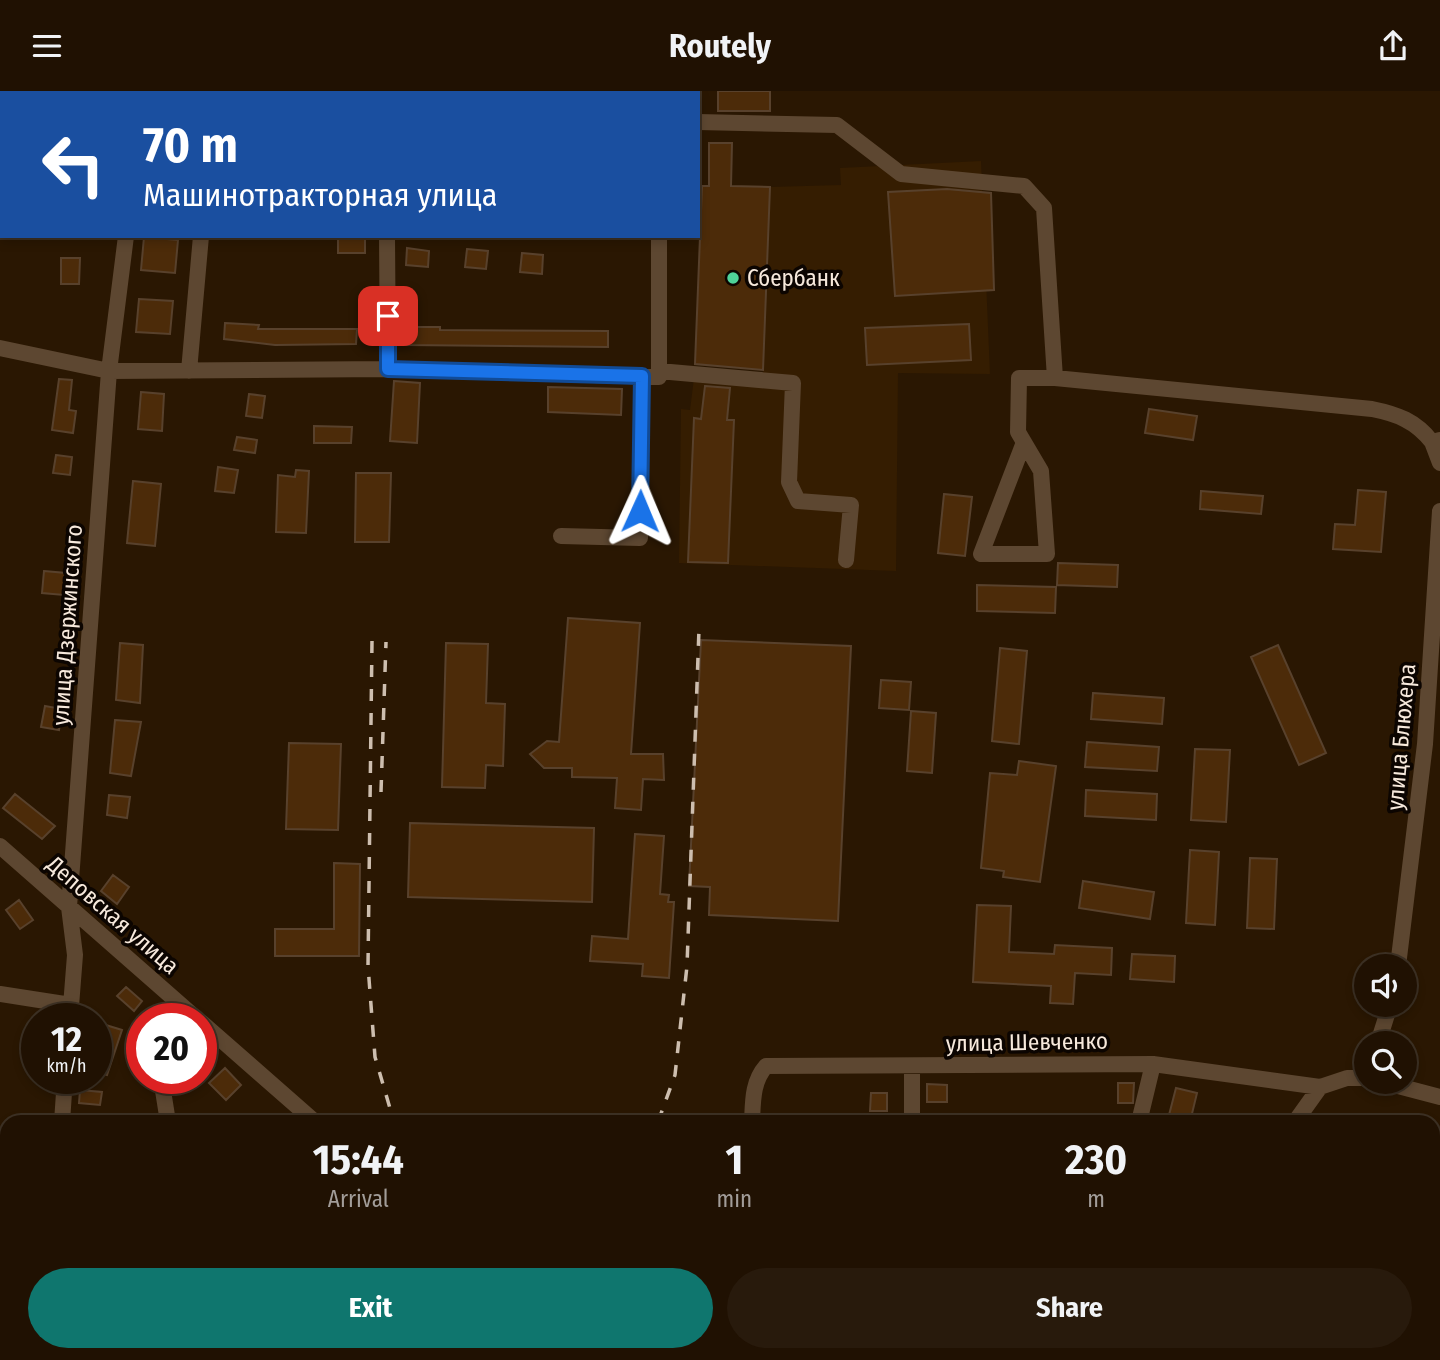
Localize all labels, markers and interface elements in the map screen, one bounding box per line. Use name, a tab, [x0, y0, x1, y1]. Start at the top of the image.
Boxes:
icon: menu	[28, 27, 66, 65]
text: Routely	[669, 27, 771, 65]
icon: share	[1374, 27, 1412, 65]
text: 70 m	[143, 116, 238, 175]
icon: left	[28, 119, 119, 210]
text: Машинотракторная улица	[143, 176, 497, 214]
place label: Сбербанк	[747, 264, 840, 292]
marker: Сбербанк	[725, 270, 741, 286]
pin	[358, 286, 418, 346]
icon: arrive	[369, 297, 407, 335]
position arrow	[603, 474, 677, 548]
street label: улица Дзержинского	[46, 523, 88, 727]
street label: улица Блюхера	[1381, 662, 1421, 812]
street label: Деповская улица	[40, 849, 185, 980]
map controls	[1354, 954, 1417, 1094]
button: sound	[1354, 954, 1417, 1017]
speed limit sign: 20	[126, 1003, 217, 1094]
text: 12	[51, 1018, 82, 1060]
street label: улица Шевченко	[946, 1027, 1108, 1057]
button: search	[1354, 1031, 1417, 1094]
text: km/h	[46, 1055, 87, 1077]
text: 15:44	[313, 1135, 404, 1185]
text: 1	[725, 1135, 743, 1185]
text: 230	[1065, 1135, 1127, 1185]
text: Arrival	[328, 1185, 389, 1213]
text: min	[717, 1185, 752, 1213]
text: m	[1087, 1185, 1105, 1213]
button: Exit	[28, 1268, 713, 1348]
button: Share	[727, 1268, 1412, 1348]

